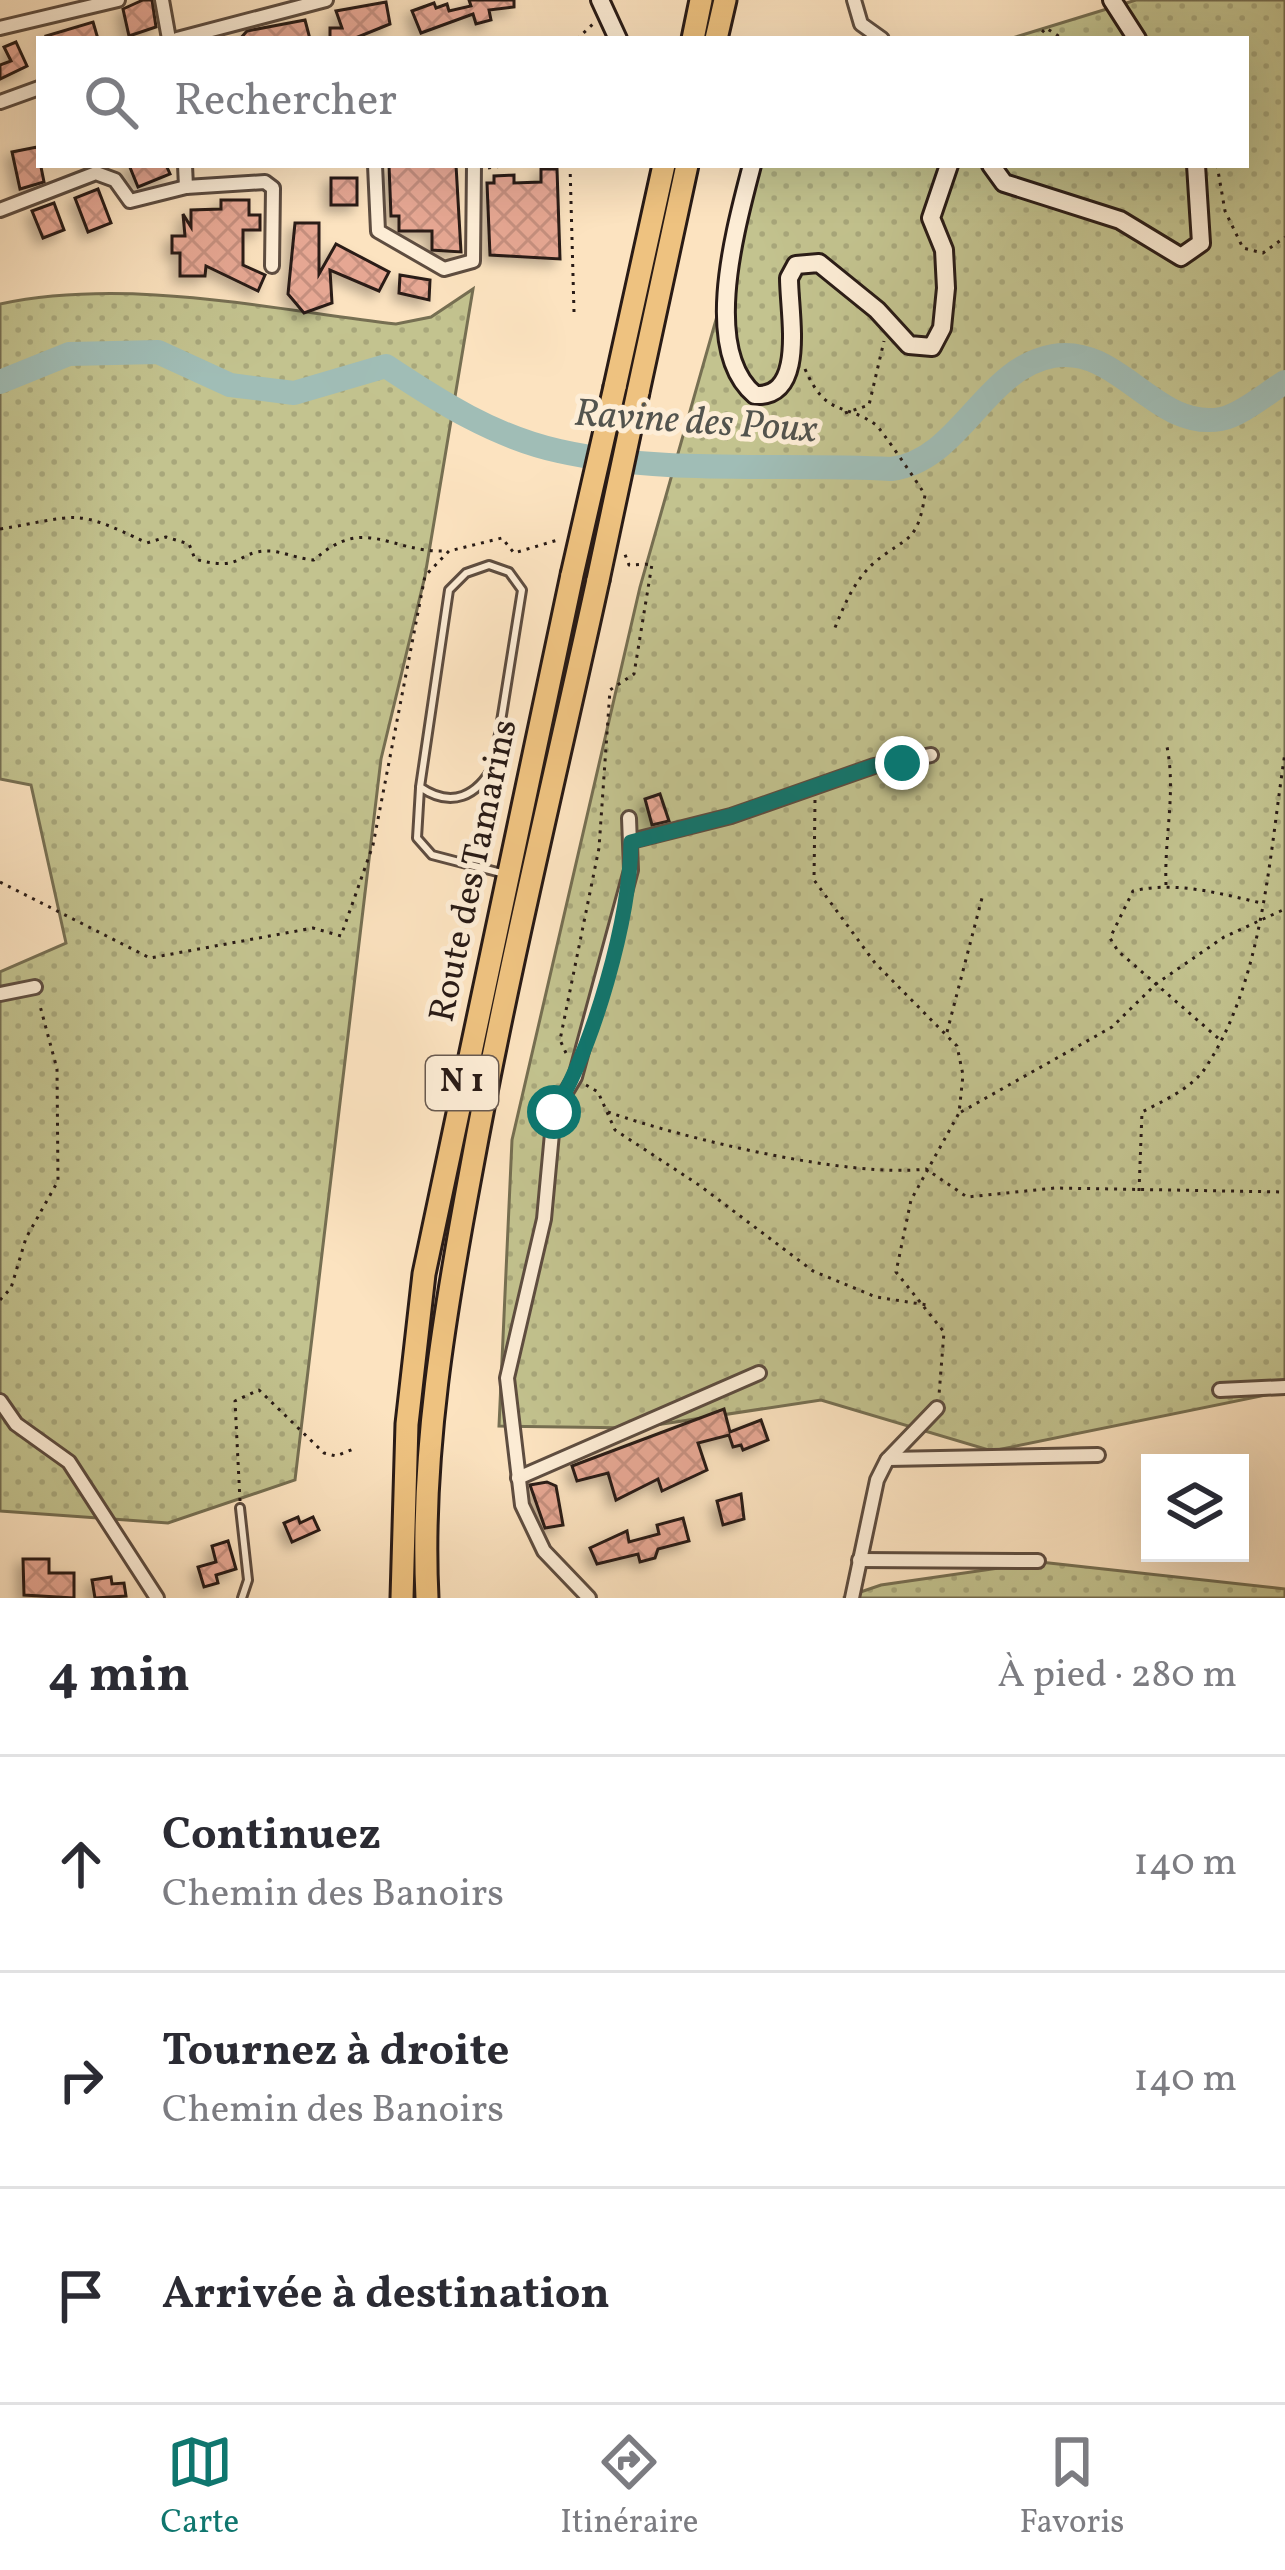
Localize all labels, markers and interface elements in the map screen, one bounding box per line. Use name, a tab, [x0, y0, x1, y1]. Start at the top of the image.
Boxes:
search box	[36, 36, 1249, 168]
icon: search	[78, 69, 144, 135]
text: Rechercher	[174, 71, 397, 134]
water label: Ravine des Poux	[572, 388, 820, 458]
street label: Route des Tamarins	[419, 715, 531, 1027]
route end	[875, 736, 929, 790]
road number: N 1	[426, 1056, 498, 1110]
route start	[527, 1085, 581, 1139]
map controls	[1141, 1454, 1249, 1562]
button: layers	[1141, 1454, 1249, 1562]
text: 4 min	[48, 1641, 190, 1712]
text: À pied · 280 m	[997, 1649, 1237, 1703]
text: Continuez	[162, 1805, 381, 1868]
icon: ahead	[48, 1831, 114, 1897]
text: 140 m	[1134, 1837, 1237, 1891]
text: Chemin des Banoirs	[162, 1868, 504, 1922]
text: Tournez à droite	[162, 2021, 510, 2084]
icon: right	[48, 2047, 114, 2113]
text: 140 m	[1134, 2053, 1237, 2107]
text: Chemin des Banoirs	[162, 2084, 504, 2138]
icon: arrive	[48, 2263, 114, 2329]
text: Arrivée à destination	[162, 2264, 610, 2327]
tab: Carte	[161, 2429, 239, 2547]
tab: Itinéraire	[560, 2429, 699, 2547]
tab: Favoris	[1020, 2429, 1124, 2547]

